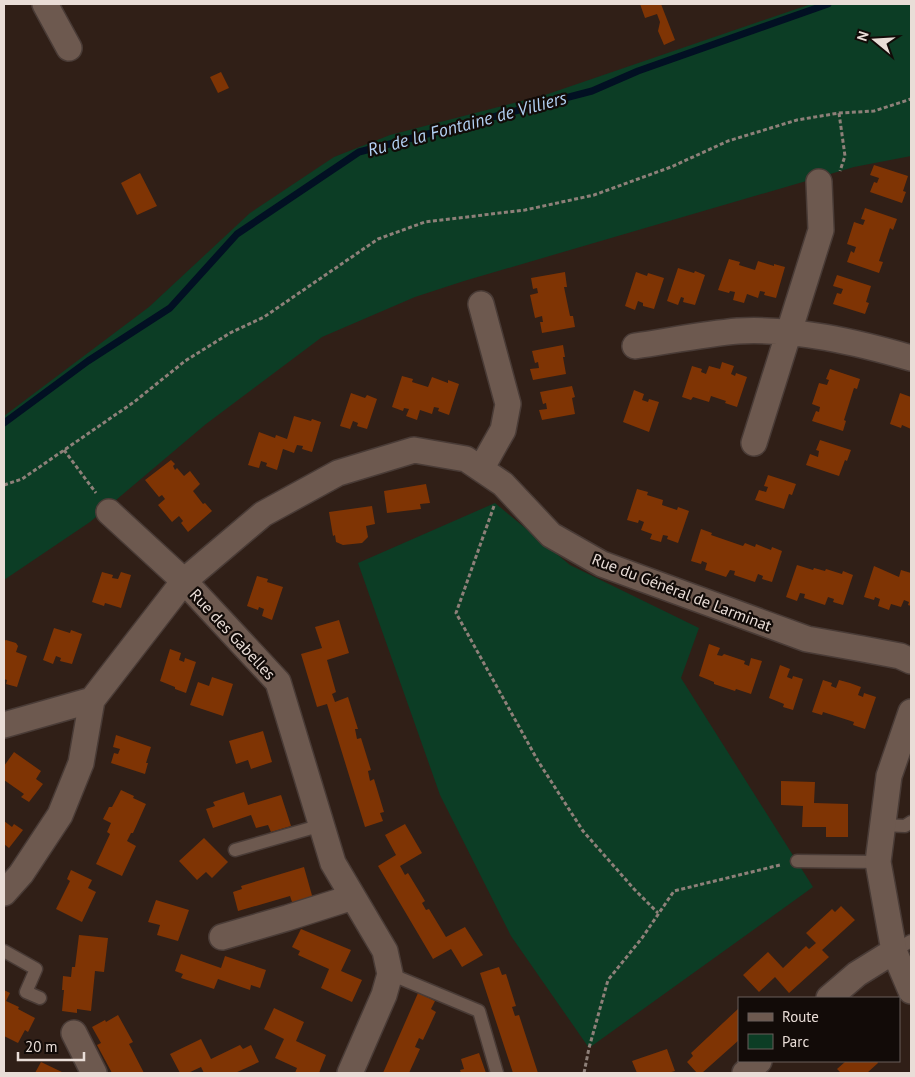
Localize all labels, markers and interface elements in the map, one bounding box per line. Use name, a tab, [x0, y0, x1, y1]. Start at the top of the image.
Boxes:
north arrow	[850, 15, 900, 65]
text: N	[853, 29, 873, 43]
water label: Ru de la Fontaine de Villiers	[365, 86, 570, 161]
street label: Rue du Général de Larminat	[589, 548, 775, 636]
street label: Rue des Gabelles	[186, 584, 280, 684]
legend	[738, 997, 900, 1062]
text: Route	[782, 1007, 819, 1026]
scale bar	[18, 1030, 84, 1062]
text: Parc	[782, 1032, 809, 1051]
text: 20 m	[25, 1037, 58, 1056]

